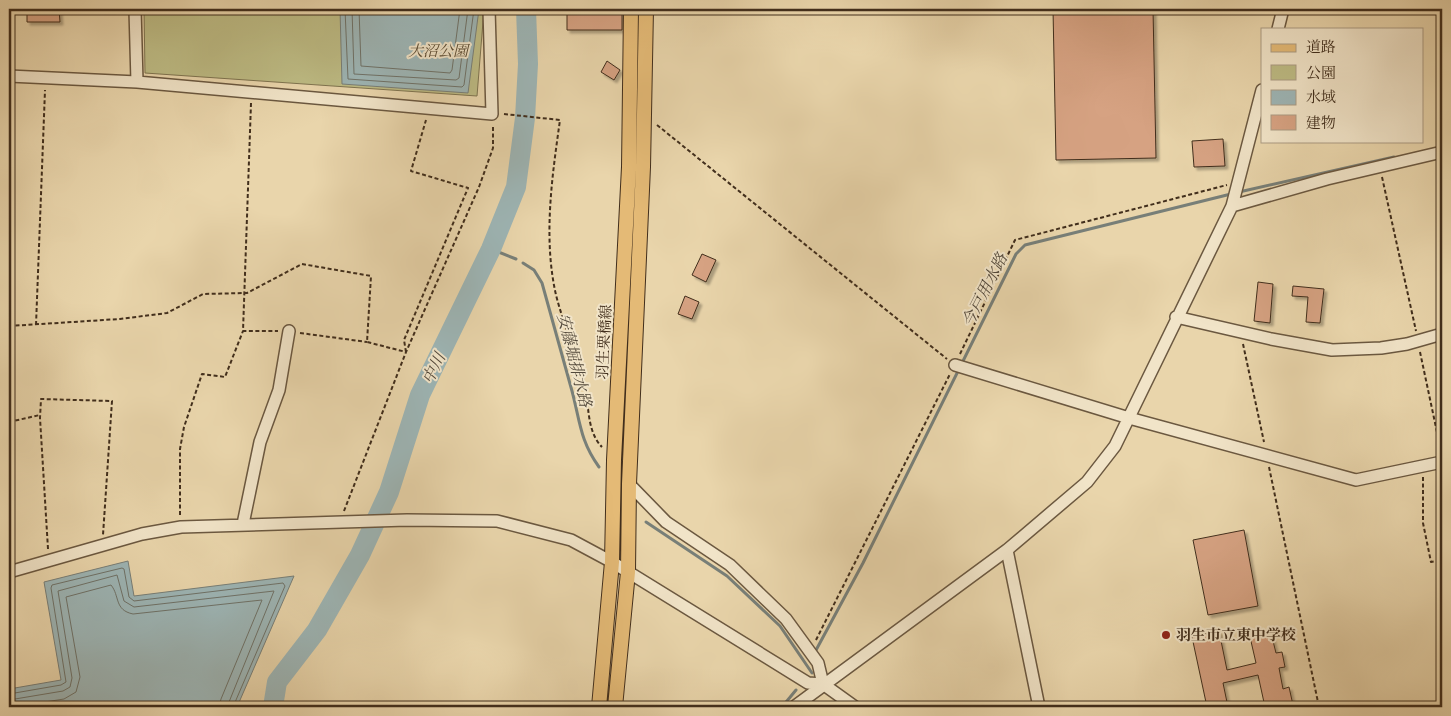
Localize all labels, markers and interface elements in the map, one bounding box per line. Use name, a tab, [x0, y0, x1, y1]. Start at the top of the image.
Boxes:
legend	[1261, 28, 1424, 142]
text: 道路	[1306, 38, 1336, 57]
park label: 大沼公園	[408, 42, 471, 61]
text: 公園	[1306, 64, 1336, 83]
text: 水域	[1306, 88, 1336, 107]
text: 建物	[1306, 114, 1336, 133]
water label: 今戸用水路	[958, 249, 1012, 331]
street label: 羽生栗橋線	[593, 304, 616, 380]
water label: 安藤堀排水路	[553, 311, 596, 410]
water label: 中川	[418, 348, 451, 387]
place label: 羽生市立東中学校	[1176, 626, 1296, 645]
marker: 羽生市立東中学校	[1160, 629, 1172, 641]

